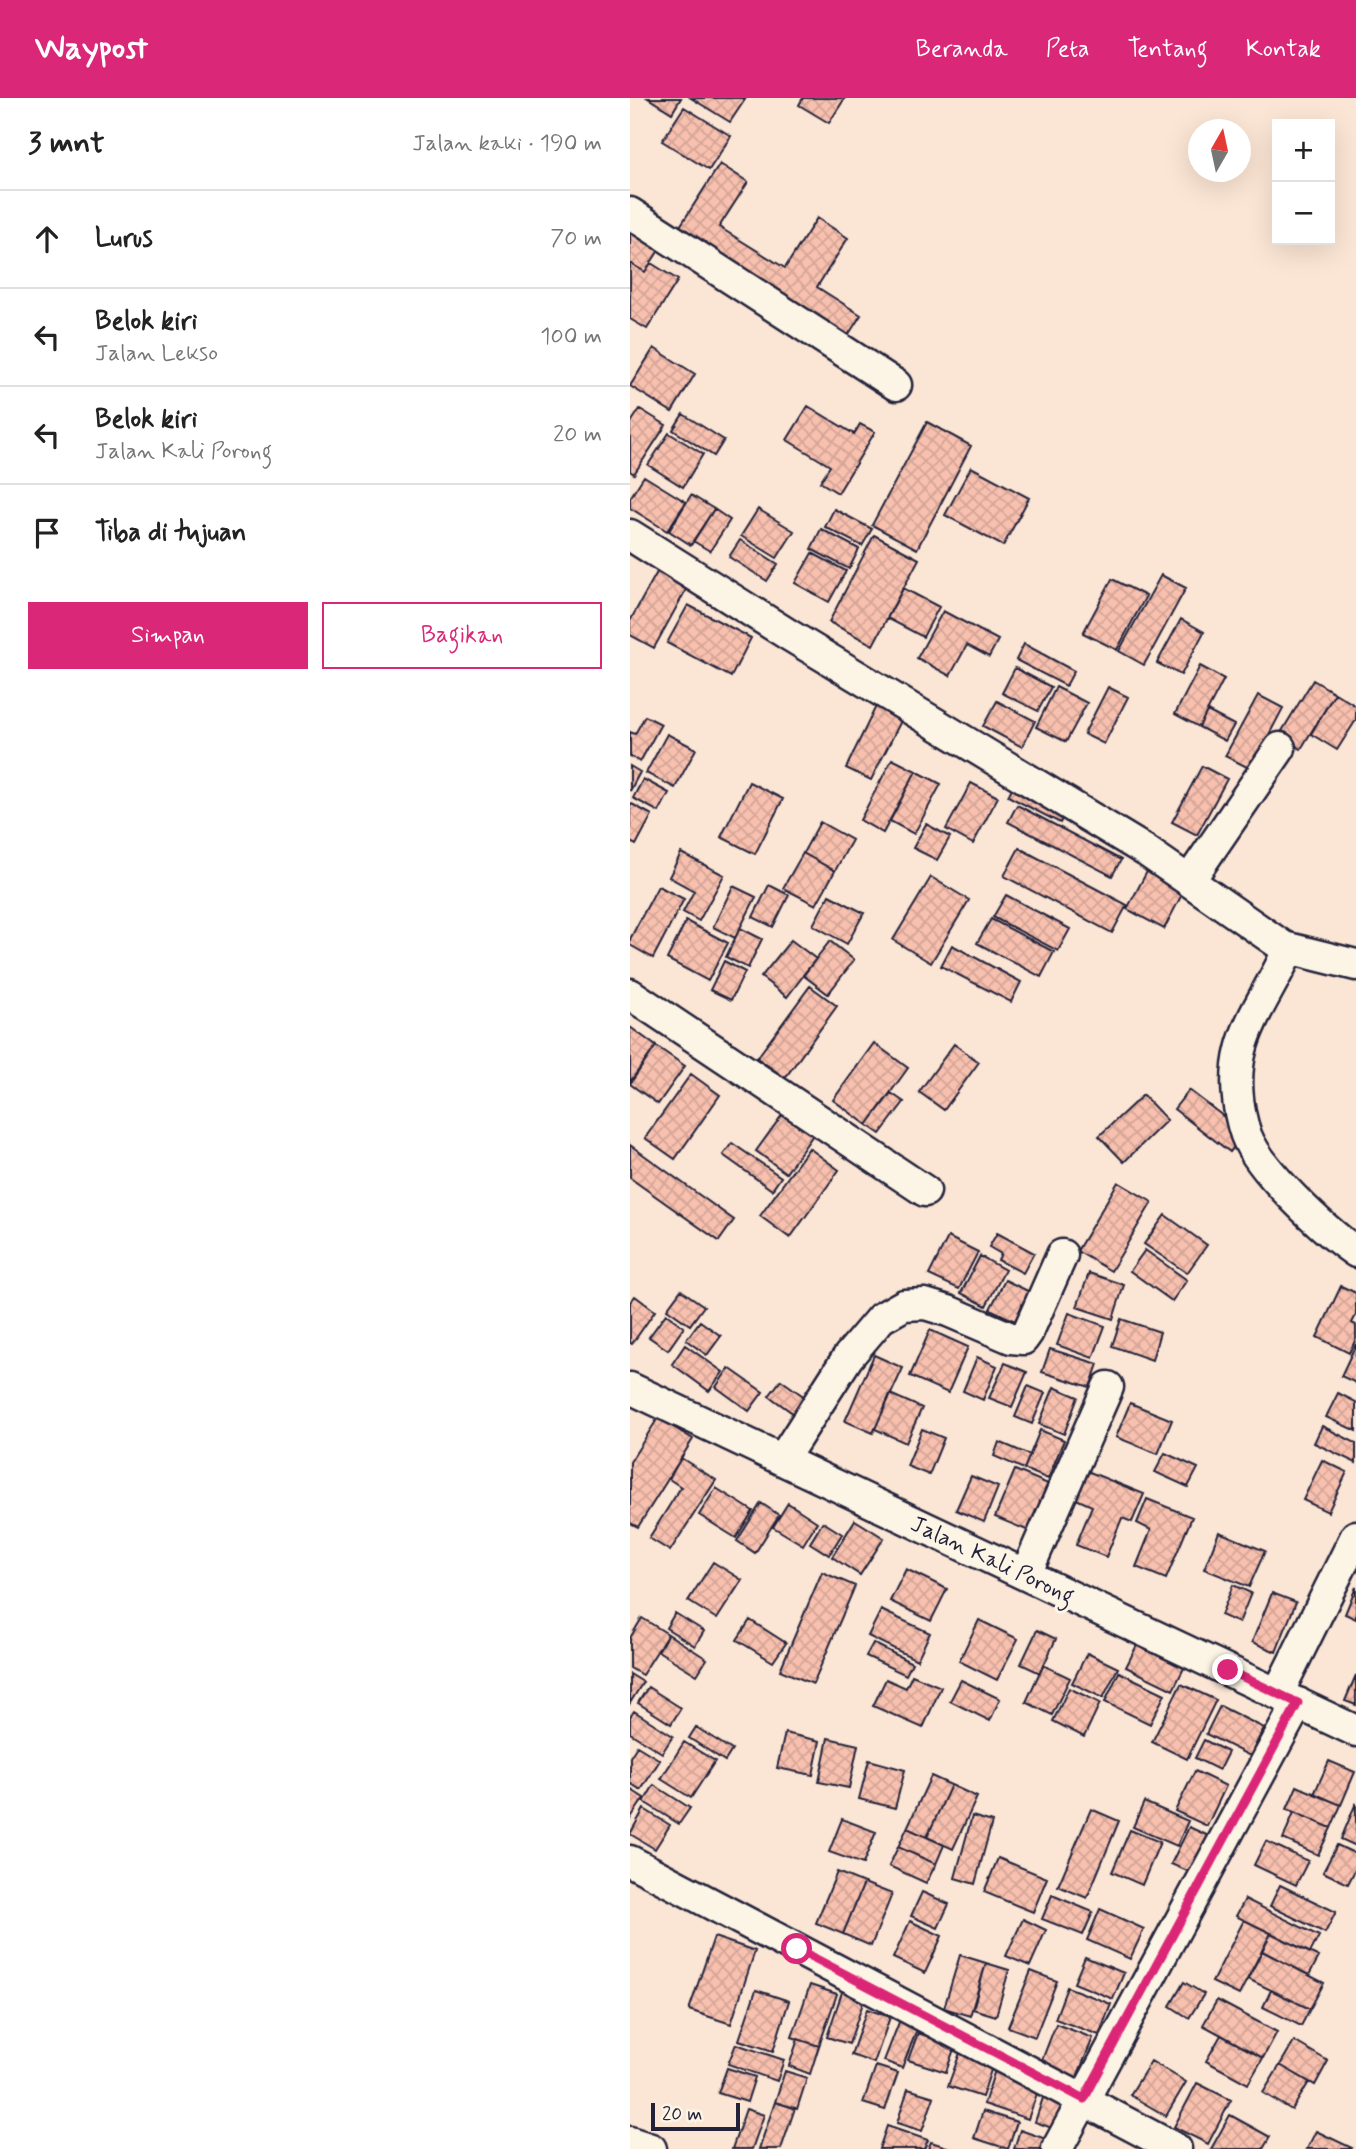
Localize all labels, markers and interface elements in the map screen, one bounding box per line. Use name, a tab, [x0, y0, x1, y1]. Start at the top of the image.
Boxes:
text: Waypost	[35, 27, 148, 71]
text: Beranda	[916, 34, 1008, 65]
text: Peta	[1046, 34, 1089, 65]
text: Tentang	[1127, 34, 1208, 65]
text: Kontak	[1246, 34, 1321, 65]
north arrow	[1188, 119, 1251, 182]
map controls	[1272, 119, 1335, 245]
button: +	[1272, 119, 1335, 182]
text: 3 mnt	[28, 124, 104, 163]
text: Jalan kaki · 190 m	[412, 129, 602, 159]
button: −	[1272, 182, 1335, 245]
icon: ahead	[28, 220, 66, 258]
text: Lurus	[95, 222, 153, 256]
text: 70 m	[550, 224, 602, 254]
text: Belok kiri	[95, 305, 197, 339]
icon: left	[28, 318, 66, 356]
text: 100 m	[540, 322, 602, 352]
text: Jalan Lekso	[95, 339, 218, 369]
text: Belok kiri	[95, 403, 197, 437]
icon: left	[28, 416, 66, 454]
text: 20 m	[553, 420, 602, 450]
text: Jalan Kali Porong	[95, 437, 272, 467]
icon: arrive	[28, 514, 66, 552]
text: Tiba di tujuan	[95, 516, 246, 550]
button: Simpan	[28, 602, 308, 669]
button: Bagikan	[322, 602, 602, 669]
street label: Jalan Kali Porong	[905, 1510, 1079, 1614]
route end	[1212, 1654, 1243, 1685]
route start	[781, 1933, 812, 1964]
scale bar	[651, 2100, 740, 2132]
text: 20 m	[662, 2102, 702, 2127]

